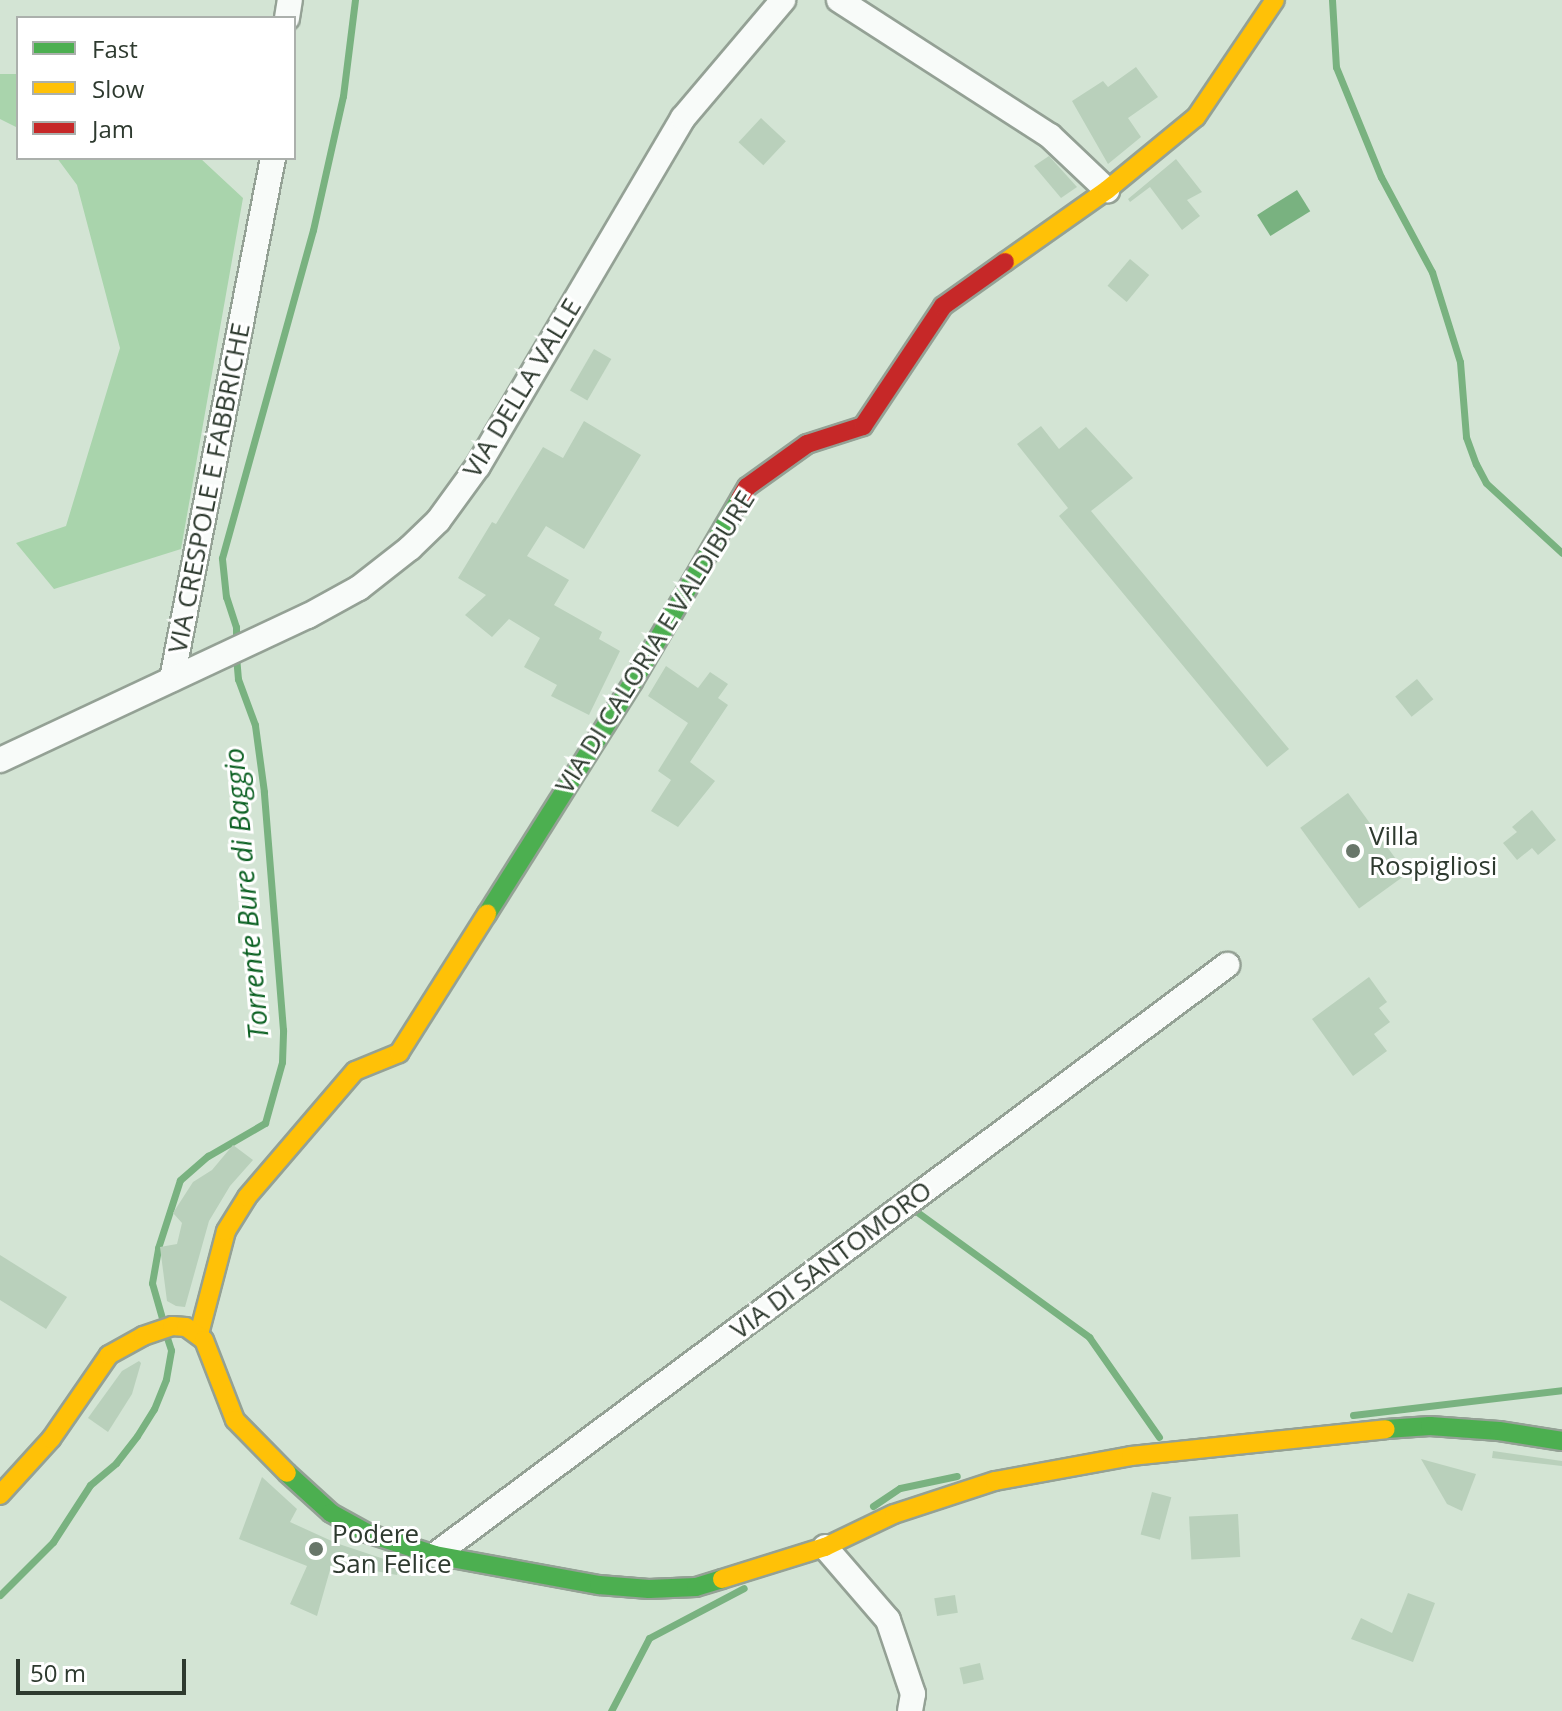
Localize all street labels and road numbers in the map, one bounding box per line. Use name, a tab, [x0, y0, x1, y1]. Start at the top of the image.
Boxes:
street label: VIA DELLA VALLE	[456, 293, 588, 483]
street label: VIA CRESPOLE E FABBRICHE	[162, 320, 256, 656]
street label: VIA DI CALORIA E VALDIBURE	[549, 485, 761, 799]
street label: VIA DI SANTOMORO	[724, 1174, 938, 1346]

